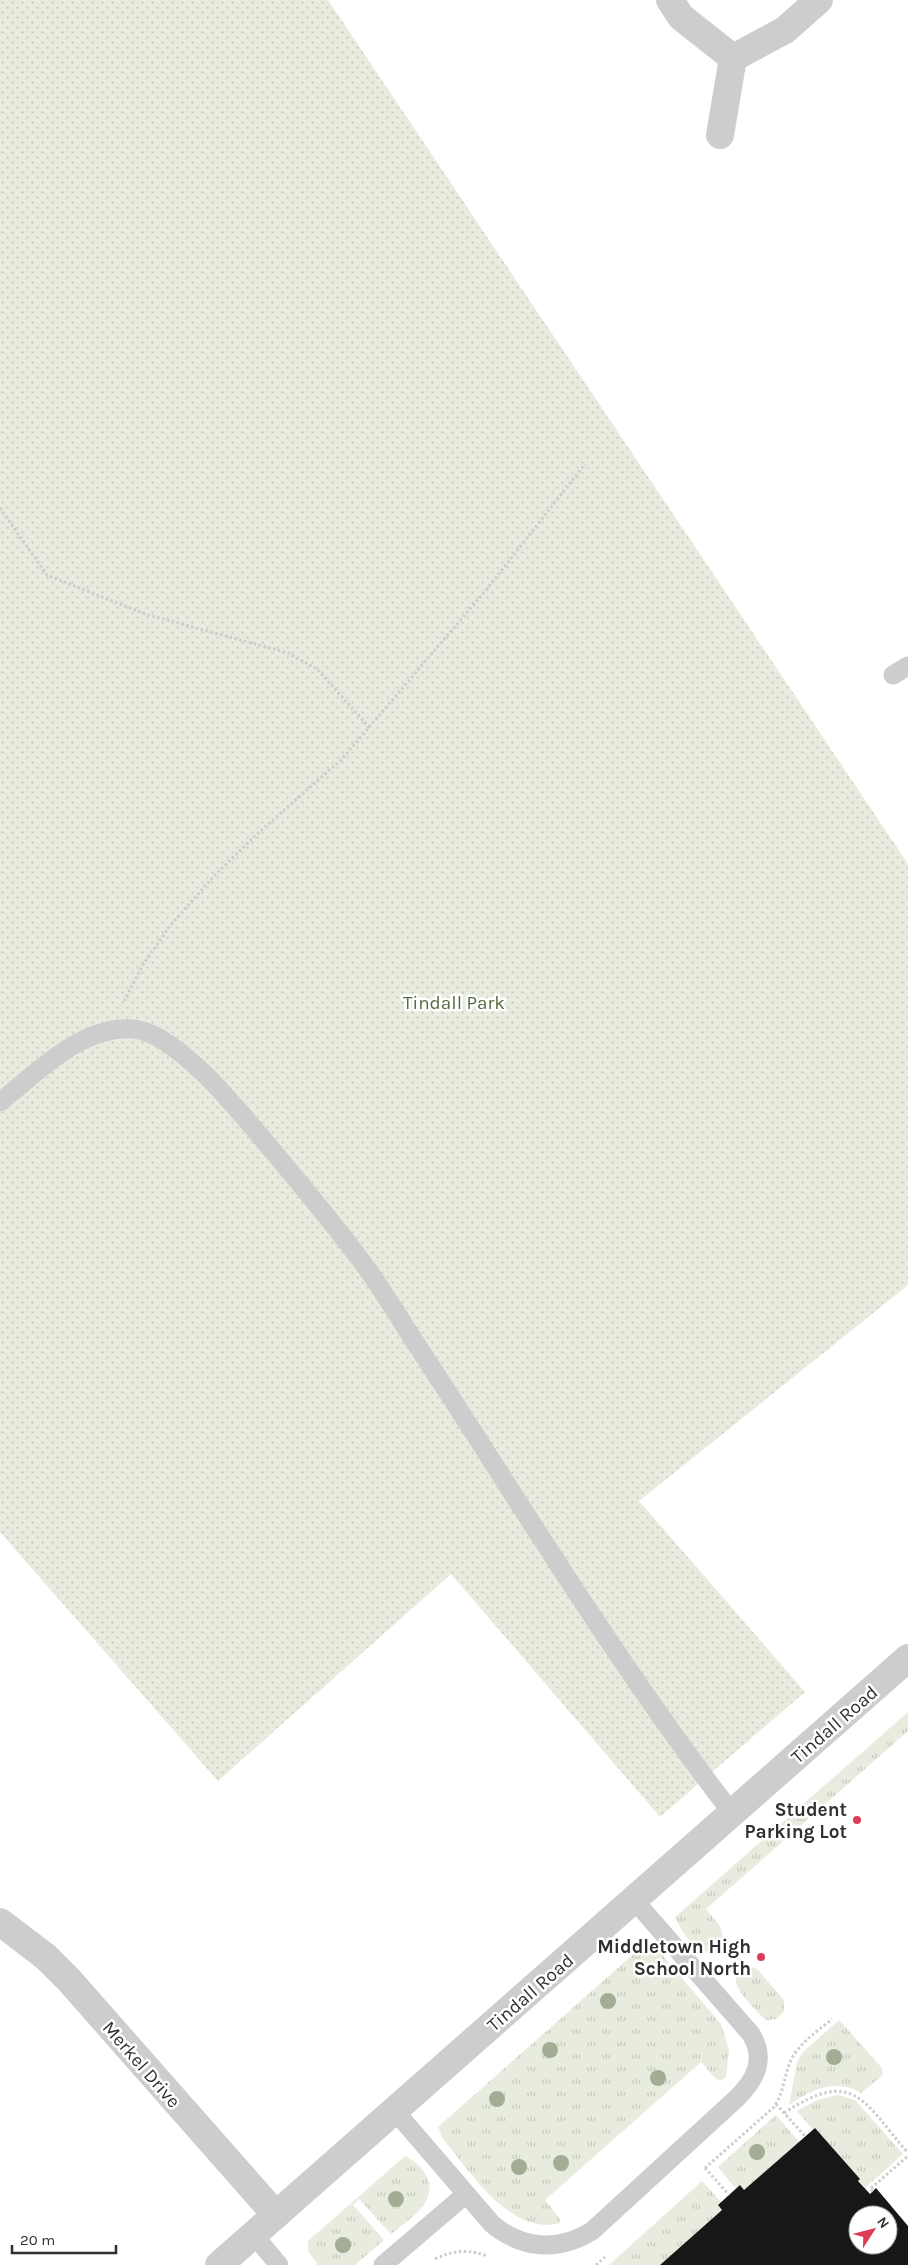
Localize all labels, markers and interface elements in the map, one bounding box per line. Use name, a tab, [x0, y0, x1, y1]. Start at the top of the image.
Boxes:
park label: Tindall Park	[403, 992, 505, 1014]
street label: Tindall Road	[787, 1681, 882, 1768]
place label: Student Parking Lot	[745, 1799, 847, 1843]
marker: Student Parking Lot	[851, 1814, 863, 1826]
place label: Middletown High School North	[597, 1936, 751, 1980]
street label: Tindall Road	[483, 1949, 578, 2036]
marker: Middletown High School North	[755, 1951, 767, 1963]
street label: Merkel Drive	[98, 2017, 185, 2112]
north arrow	[848, 2205, 898, 2255]
text: N	[873, 2214, 893, 2232]
scale bar	[12, 2222, 116, 2254]
text: 20 m	[20, 2231, 55, 2249]

